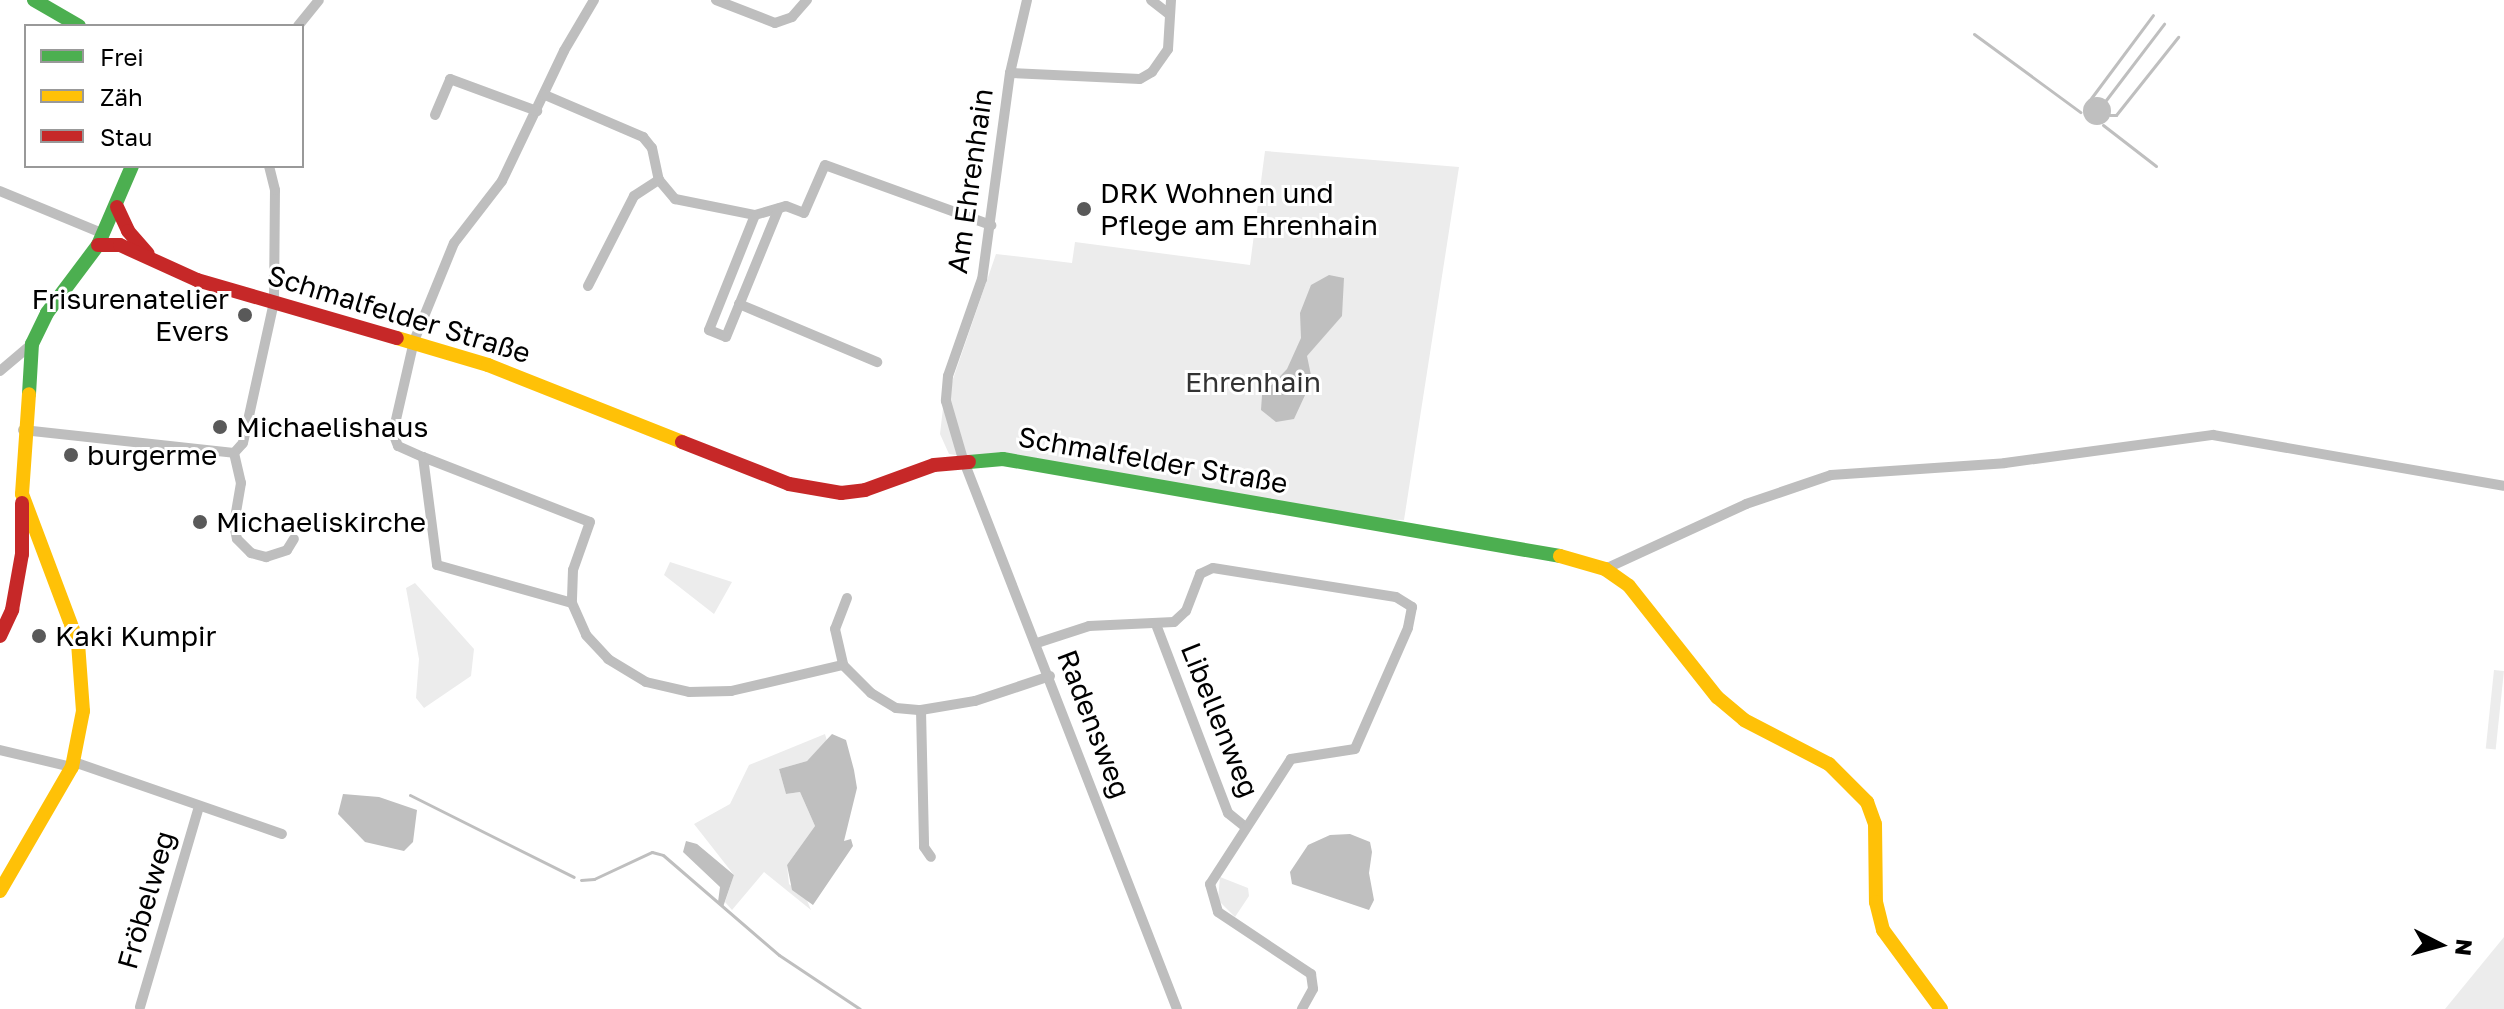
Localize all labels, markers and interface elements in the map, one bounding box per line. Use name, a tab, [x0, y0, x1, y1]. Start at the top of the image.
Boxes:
legend	[24, 24, 304, 168]
text: Frei	[100, 42, 144, 71]
text: Zäh	[100, 82, 143, 111]
street label: Am Ehrenhain	[940, 86, 1000, 276]
text: Stau	[100, 122, 153, 151]
place label: DRK Wohnen und Pflege am Ehrenhain	[1100, 176, 1378, 242]
marker: DRK Wohnen und Pflege am Ehrenhain	[1075, 200, 1093, 218]
street label: Schmalfelder Straße	[263, 258, 535, 370]
place label: Frisurenatelier Evers	[31, 282, 229, 348]
marker: Frisurenatelier Evers	[236, 306, 254, 324]
park label: Ehrenhain	[1185, 365, 1321, 399]
place label: Michaelishaus	[236, 410, 428, 444]
marker: Michaelishaus	[211, 418, 229, 436]
street label: Schmalfelder Straße	[1016, 420, 1290, 500]
place label: burgerme	[87, 438, 217, 472]
marker: burgerme	[62, 446, 80, 464]
place label: Michaeliskirche	[216, 505, 426, 539]
marker: Michaeliskirche	[191, 513, 209, 531]
place label: Kaki Kumpir	[55, 619, 216, 653]
marker: Kaki Kumpir	[30, 627, 48, 645]
street label: Libellenweg	[1174, 638, 1266, 802]
street label: Radensweg	[1050, 645, 1138, 803]
street label: Fröbelweg	[110, 827, 182, 973]
north arrow	[2400, 905, 2480, 985]
text: N	[2450, 938, 2479, 957]

